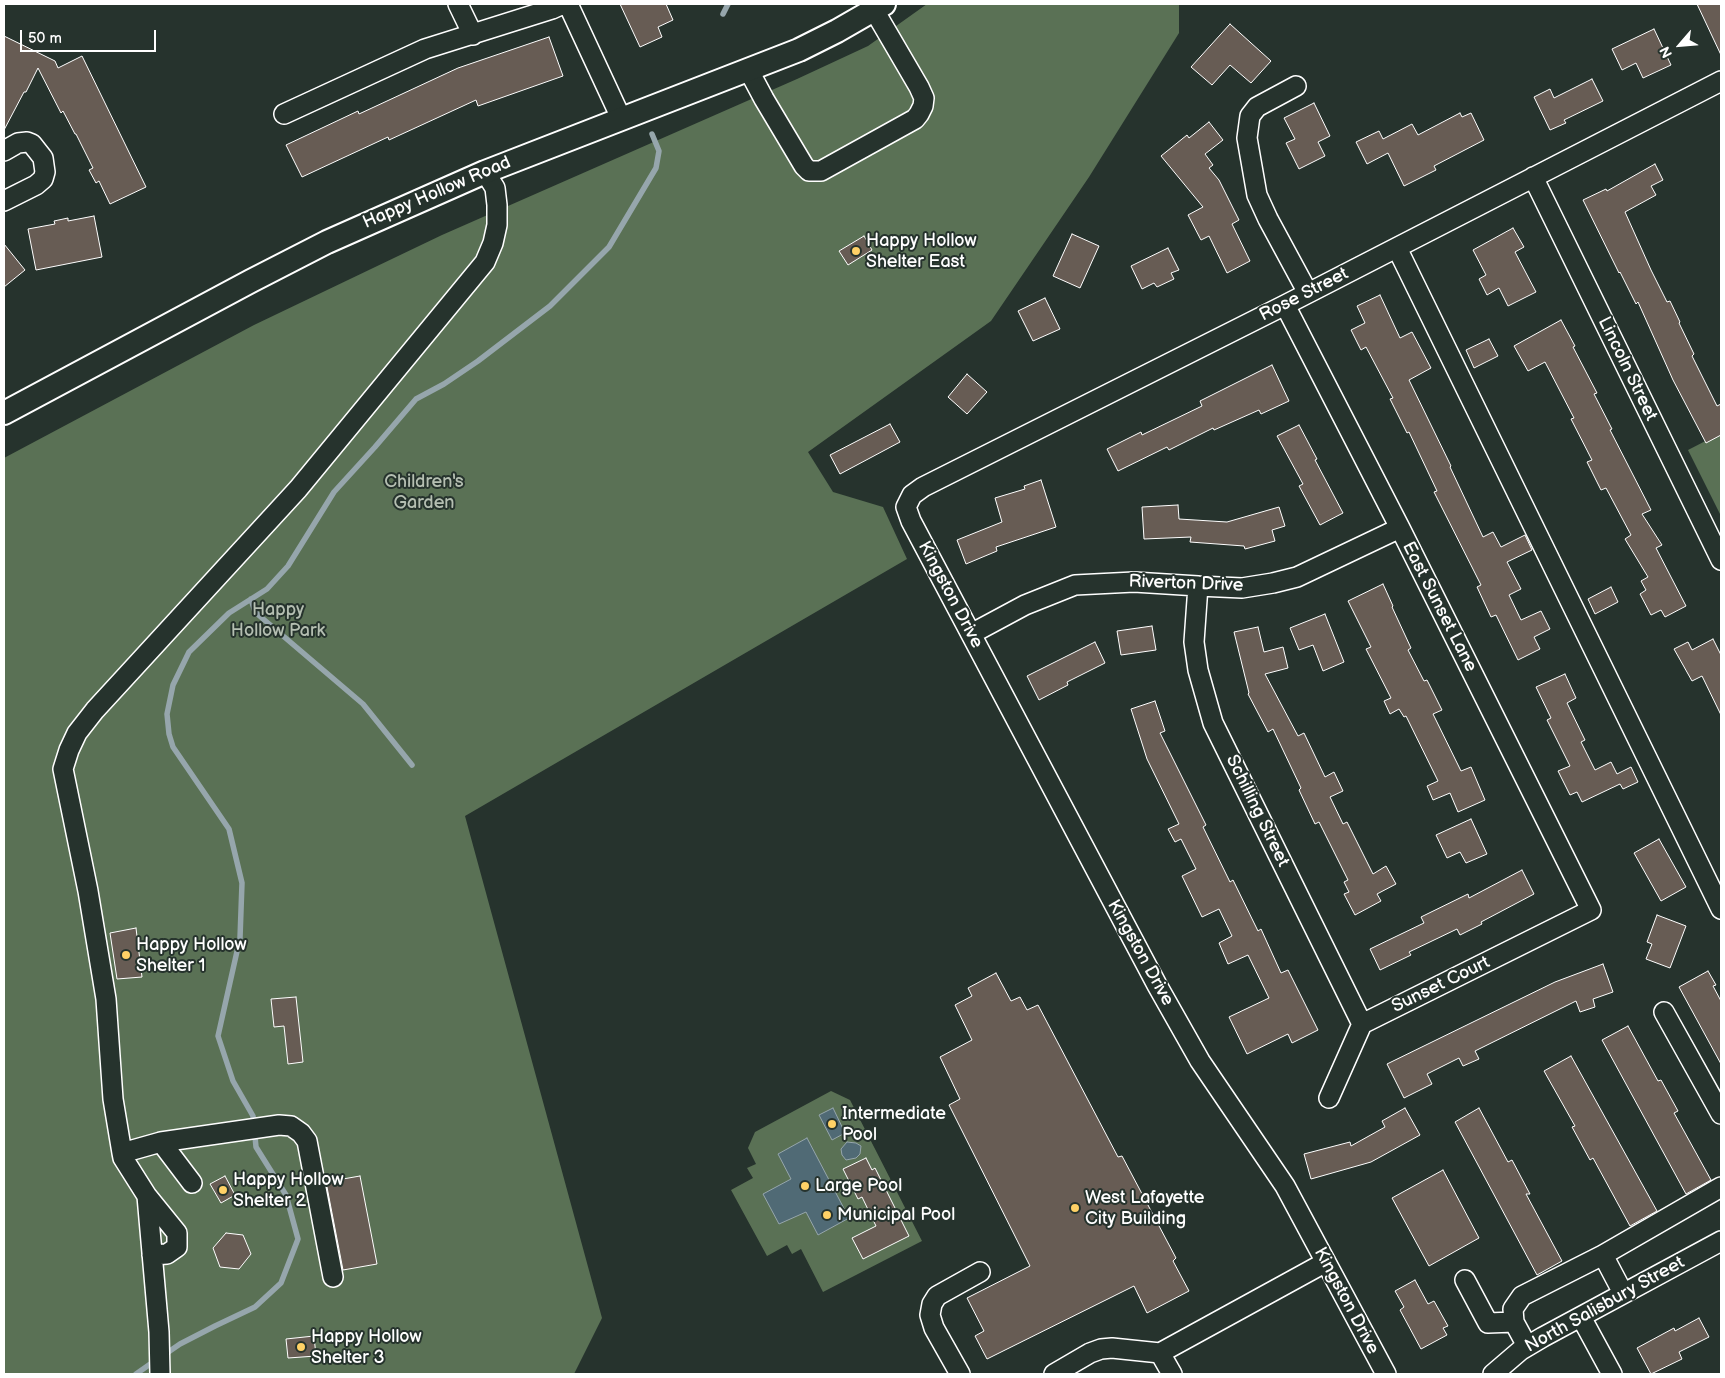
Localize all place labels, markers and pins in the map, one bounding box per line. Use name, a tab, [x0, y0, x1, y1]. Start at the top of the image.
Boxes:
place label: Happy Hollow Shelter East	[866, 230, 976, 272]
marker: Happy Hollow Shelter East	[850, 245, 862, 257]
place label: Happy Hollow Shelter 1	[136, 934, 246, 976]
marker: Happy Hollow Shelter 1	[120, 949, 132, 961]
place label: Intermediate Pool	[842, 1103, 946, 1146]
marker: Intermediate Pool	[826, 1118, 838, 1130]
place label: Happy Hollow Shelter 2	[233, 1169, 343, 1212]
place label: Large Pool	[815, 1175, 902, 1197]
marker: Large Pool	[799, 1180, 811, 1192]
marker: Happy Hollow Shelter 2	[217, 1184, 229, 1196]
place label: West Lafayette City Building	[1085, 1187, 1204, 1230]
marker: West Lafayette City Building	[1069, 1202, 1081, 1214]
place label: Municipal Pool	[837, 1204, 955, 1226]
marker: Municipal Pool	[821, 1209, 833, 1221]
place label: Happy Hollow Shelter 3	[311, 1326, 421, 1368]
marker: Happy Hollow Shelter 3	[295, 1341, 307, 1353]

